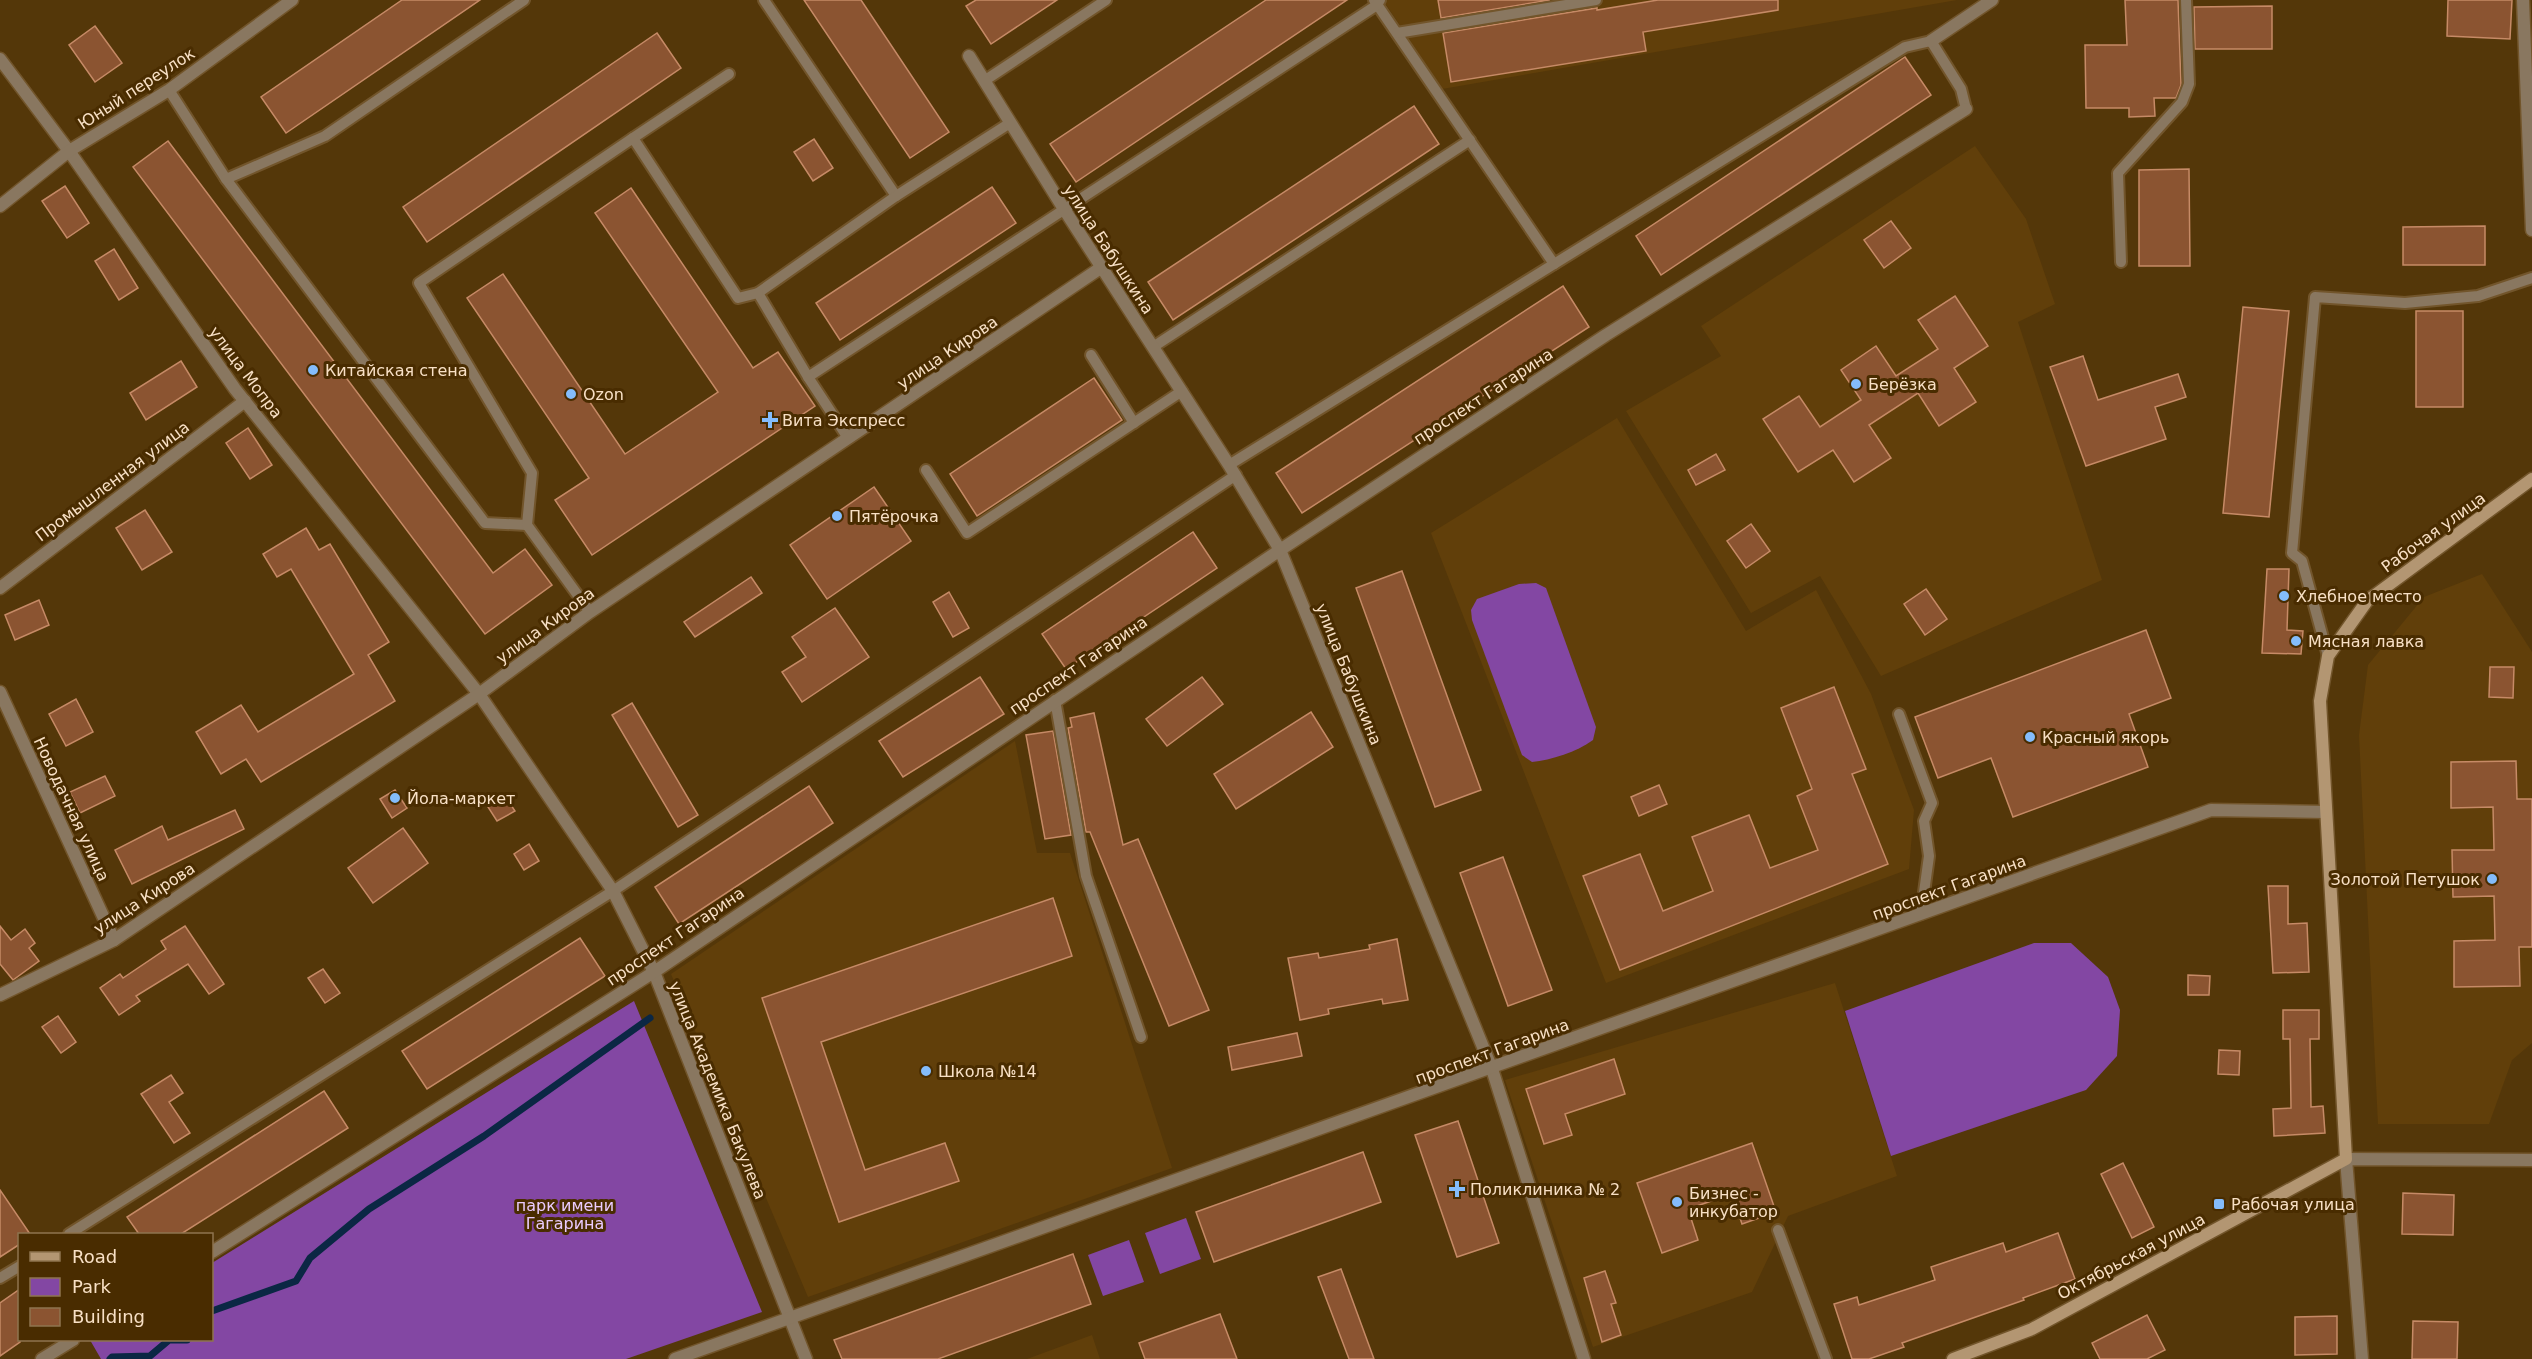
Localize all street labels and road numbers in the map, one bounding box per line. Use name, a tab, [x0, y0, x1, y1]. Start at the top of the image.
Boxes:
street label: Юный переулок	[74, 43, 198, 133]
street label: улица Бабушкина	[1060, 181, 1158, 318]
street label: улица Кирова	[894, 312, 1001, 393]
street label: улица Мопра	[205, 323, 286, 422]
street label: проспект Гагарина	[1410, 344, 1556, 449]
street label: Промышленная улица	[32, 417, 193, 545]
street label: Рабочая улица	[2378, 488, 2489, 576]
street label: улица Кирова	[492, 583, 598, 667]
street label: улица Бабушкина	[1311, 601, 1386, 748]
street label: проспект Гагарина	[1006, 612, 1151, 719]
street label: Новодачная улица	[30, 734, 113, 884]
street label: проспект Гагарина	[1870, 851, 2029, 924]
street label: улица Кирова	[90, 859, 198, 938]
street label: проспект Гагарина	[603, 883, 748, 990]
street label: улица Академика Бакулева	[665, 978, 770, 1202]
street label: проспект Гагарина	[1413, 1015, 1572, 1088]
street label: Октябрьская улица	[2054, 1209, 2208, 1303]

